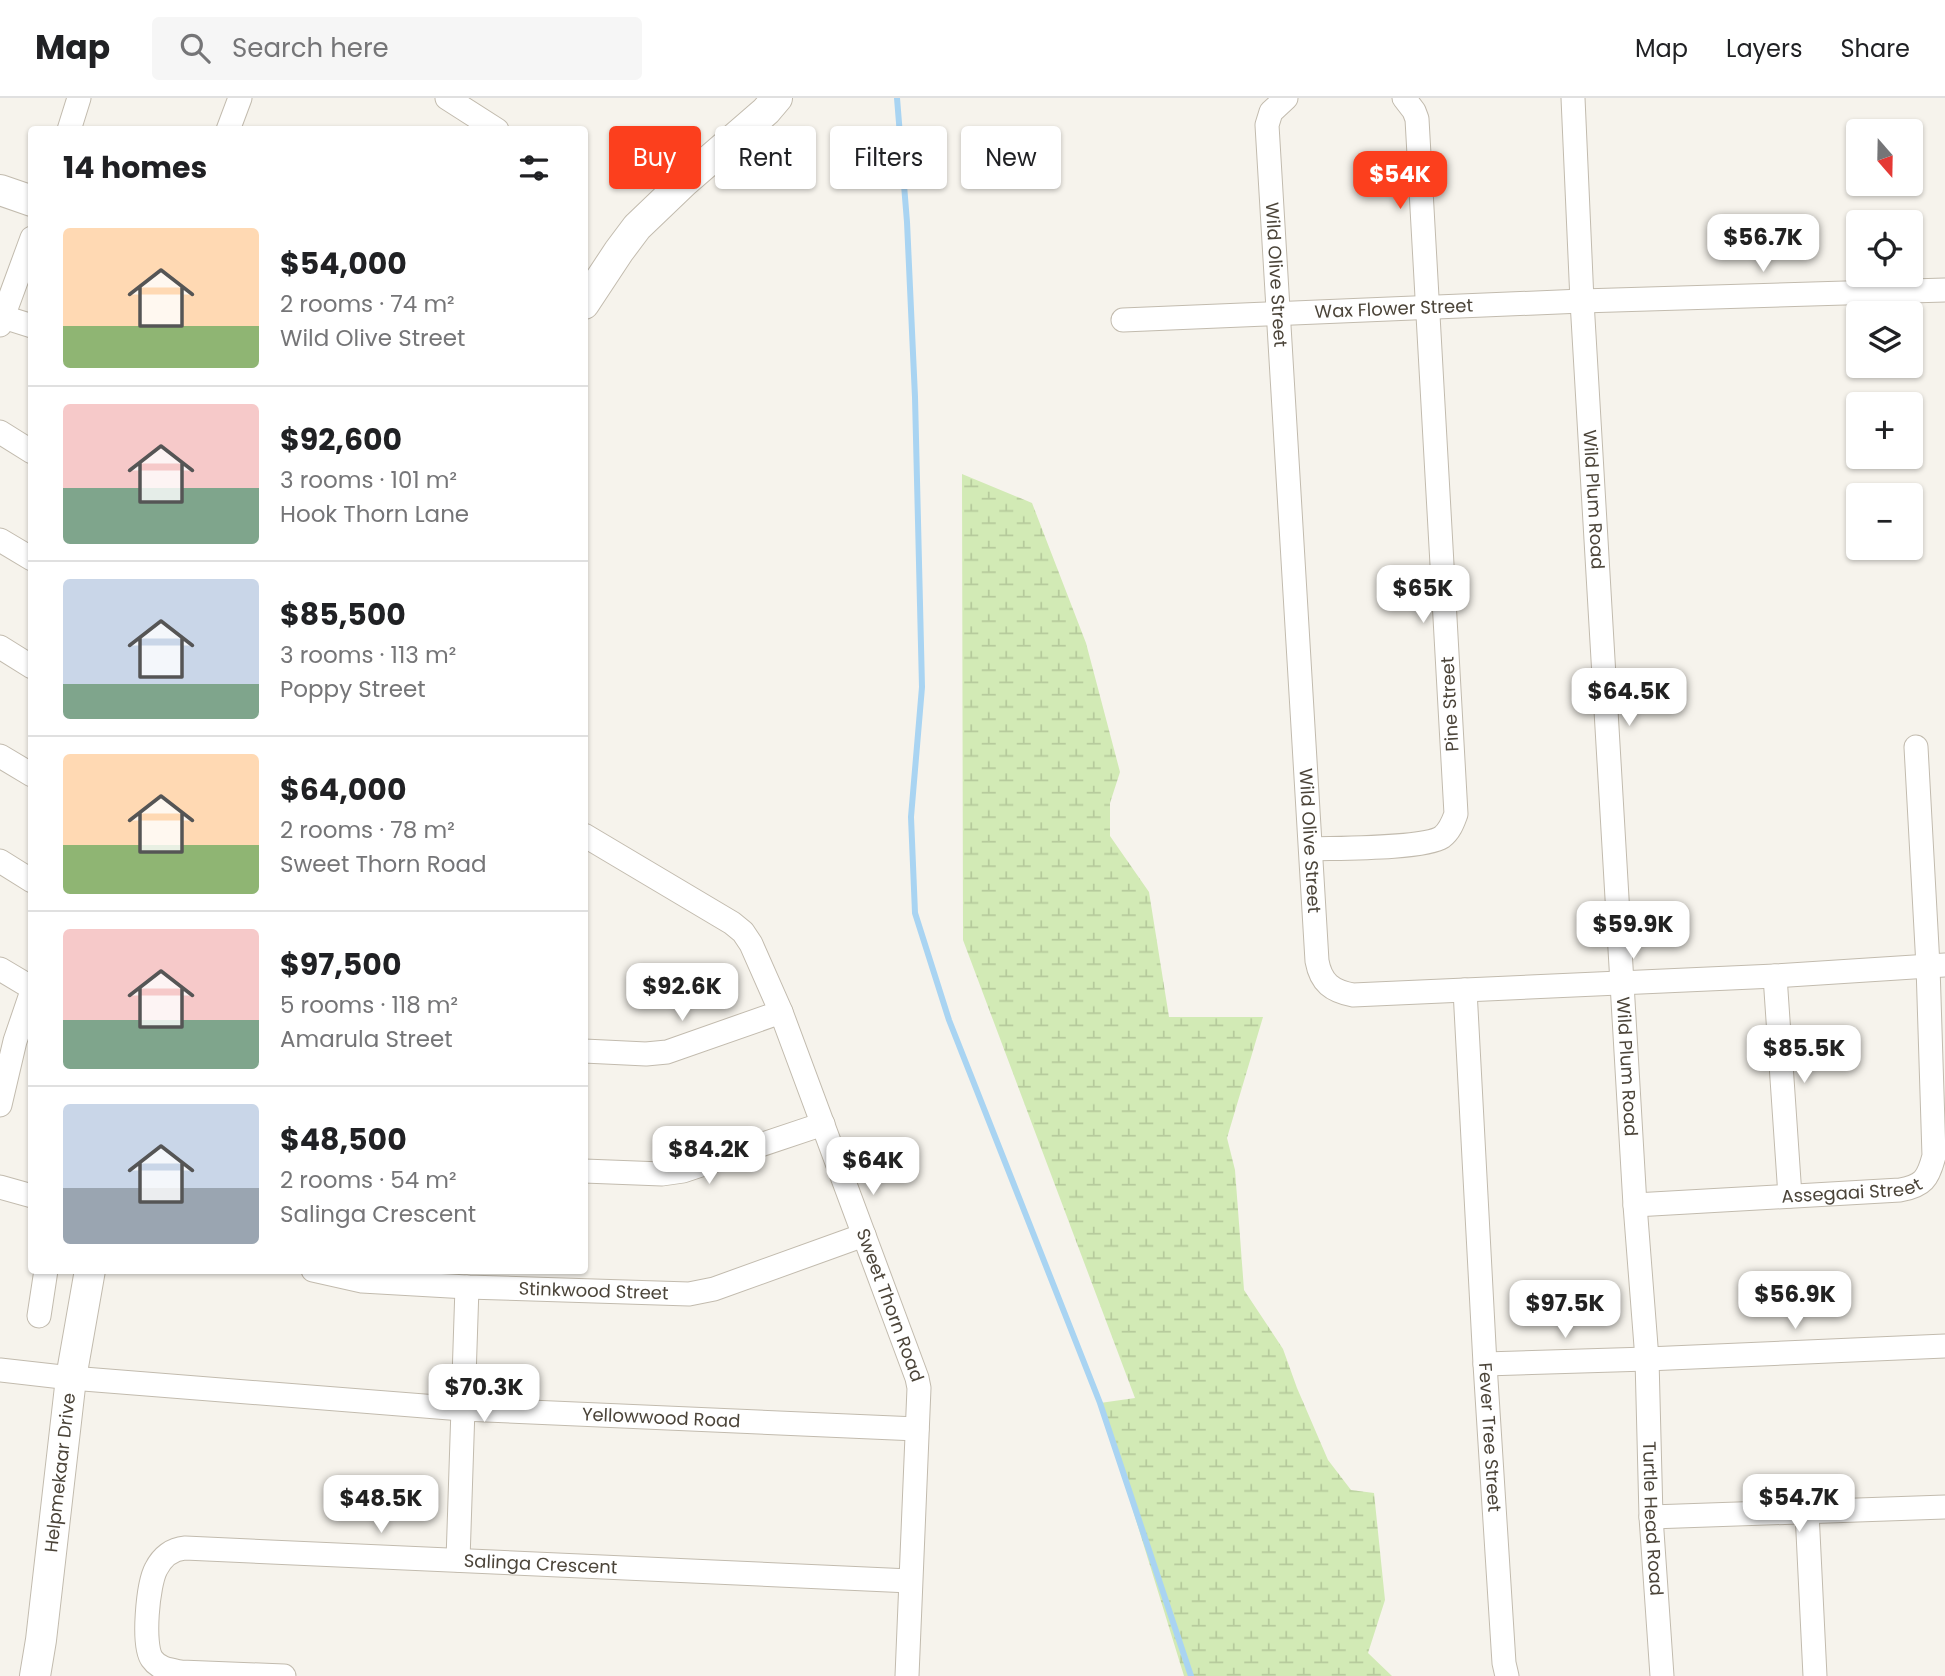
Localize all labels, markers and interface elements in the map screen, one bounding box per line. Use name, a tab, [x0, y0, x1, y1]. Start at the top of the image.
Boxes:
search box	[152, 17, 642, 80]
text: Map	[35, 24, 110, 71]
icon: search	[176, 29, 214, 67]
text: Search here	[232, 30, 389, 66]
text: Map	[1635, 32, 1688, 65]
text: Layers	[1726, 32, 1802, 65]
text: Share	[1840, 32, 1910, 65]
north arrow	[1846, 119, 1923, 196]
map controls	[1846, 119, 1923, 560]
chip: Buy	[609, 126, 701, 189]
chip: Rent	[715, 126, 816, 189]
chip: Filters	[830, 126, 947, 189]
chip: New	[961, 126, 1061, 189]
text: 14 homes	[63, 146, 207, 189]
icon: filters	[515, 149, 553, 187]
pin: $54K	[1359, 152, 1441, 211]
text: $54K	[1369, 158, 1431, 190]
street label: Wild Olive Street	[1260, 201, 1293, 348]
button: locate	[1846, 210, 1923, 287]
pin: $56.7K	[1706, 214, 1820, 274]
text: $56.7K	[1723, 221, 1803, 253]
text: $54,000	[280, 242, 407, 285]
icon: home	[119, 256, 203, 340]
text: 2 rooms · 74 m²	[280, 288, 455, 320]
street label: Wax Flower Street	[1314, 293, 1473, 324]
button: layers	[1846, 301, 1923, 378]
text: Wild Olive Street	[280, 322, 466, 354]
button: +	[1846, 392, 1923, 469]
text: $92,600	[280, 418, 402, 461]
street label: Wild Plum Road	[1578, 429, 1611, 570]
icon: home	[119, 432, 203, 516]
text: 3 rooms · 101 m²	[280, 464, 457, 496]
button: −	[1846, 483, 1923, 560]
text: Hook Thorn Lane	[280, 498, 469, 530]
pin: $65K	[1382, 566, 1464, 625]
text: $65K	[1393, 572, 1453, 604]
text: $85,500	[280, 593, 406, 636]
icon: home	[119, 607, 203, 691]
text: 3 rooms · 113 m²	[280, 639, 456, 671]
street label: Pine Street	[1435, 656, 1464, 752]
pin: $64.5K	[1572, 668, 1686, 728]
text: Poppy Street	[280, 673, 426, 705]
text: $64.5K	[1588, 675, 1670, 707]
street label: Wild Olive Street	[1293, 767, 1327, 914]
text: $64,000	[280, 768, 406, 811]
icon: home	[119, 782, 203, 866]
text: 2 rooms · 78 m²	[280, 814, 455, 846]
text: Sweet Thorn Road	[280, 848, 487, 880]
pin: $59.9K	[1576, 902, 1690, 961]
text: $59.9K	[1593, 908, 1673, 940]
text: $97,500	[280, 943, 401, 986]
icon: home	[119, 957, 203, 1041]
pin: $92.6K	[625, 964, 739, 1023]
text: $92.6K	[642, 970, 722, 1002]
text: 5 rooms · 118 m²	[280, 989, 458, 1021]
street label: Wild Plum Road	[1611, 996, 1644, 1137]
text: Amarula Street	[280, 1023, 453, 1055]
pin: $85.5K	[1747, 1026, 1861, 1085]
text: $85.5K	[1763, 1032, 1845, 1064]
text: $48,500	[280, 1118, 407, 1161]
pin: $84.2K	[652, 1126, 766, 1186]
icon: home	[119, 1132, 203, 1216]
text: $84.2K	[668, 1133, 750, 1165]
pin: $64K	[832, 1138, 914, 1197]
text: $64K	[842, 1144, 904, 1176]
text: 2 rooms · 54 m²	[280, 1164, 457, 1196]
street label: Assegaai Street	[1781, 1172, 1927, 1209]
text: Salinga Crescent	[280, 1198, 476, 1230]
street label: Sweet Thorn Road	[851, 1225, 930, 1385]
pin: $56.9K	[1738, 1272, 1852, 1331]
street label: Stinkwood Street	[518, 1276, 669, 1305]
text: $56.9K	[1754, 1278, 1836, 1310]
pin: $97.5K	[1508, 1280, 1622, 1340]
text: $97.5K	[1525, 1287, 1605, 1319]
street label: Fever Tree Street	[1473, 1362, 1507, 1513]
pin: $70.3K	[427, 1364, 541, 1424]
text: $70.3K	[445, 1371, 523, 1403]
street label: Helpmekaar Drive	[38, 1391, 81, 1554]
street label: Yellowwood Road	[581, 1401, 741, 1433]
street label: Turtle Head Road	[1637, 1441, 1669, 1597]
pin: $54.7K	[1742, 1474, 1856, 1534]
pin: $48.5K	[324, 1476, 438, 1535]
text: $54.7K	[1759, 1481, 1839, 1513]
text: $48.5K	[339, 1482, 423, 1514]
street label: Salinga Crescent	[463, 1548, 618, 1580]

